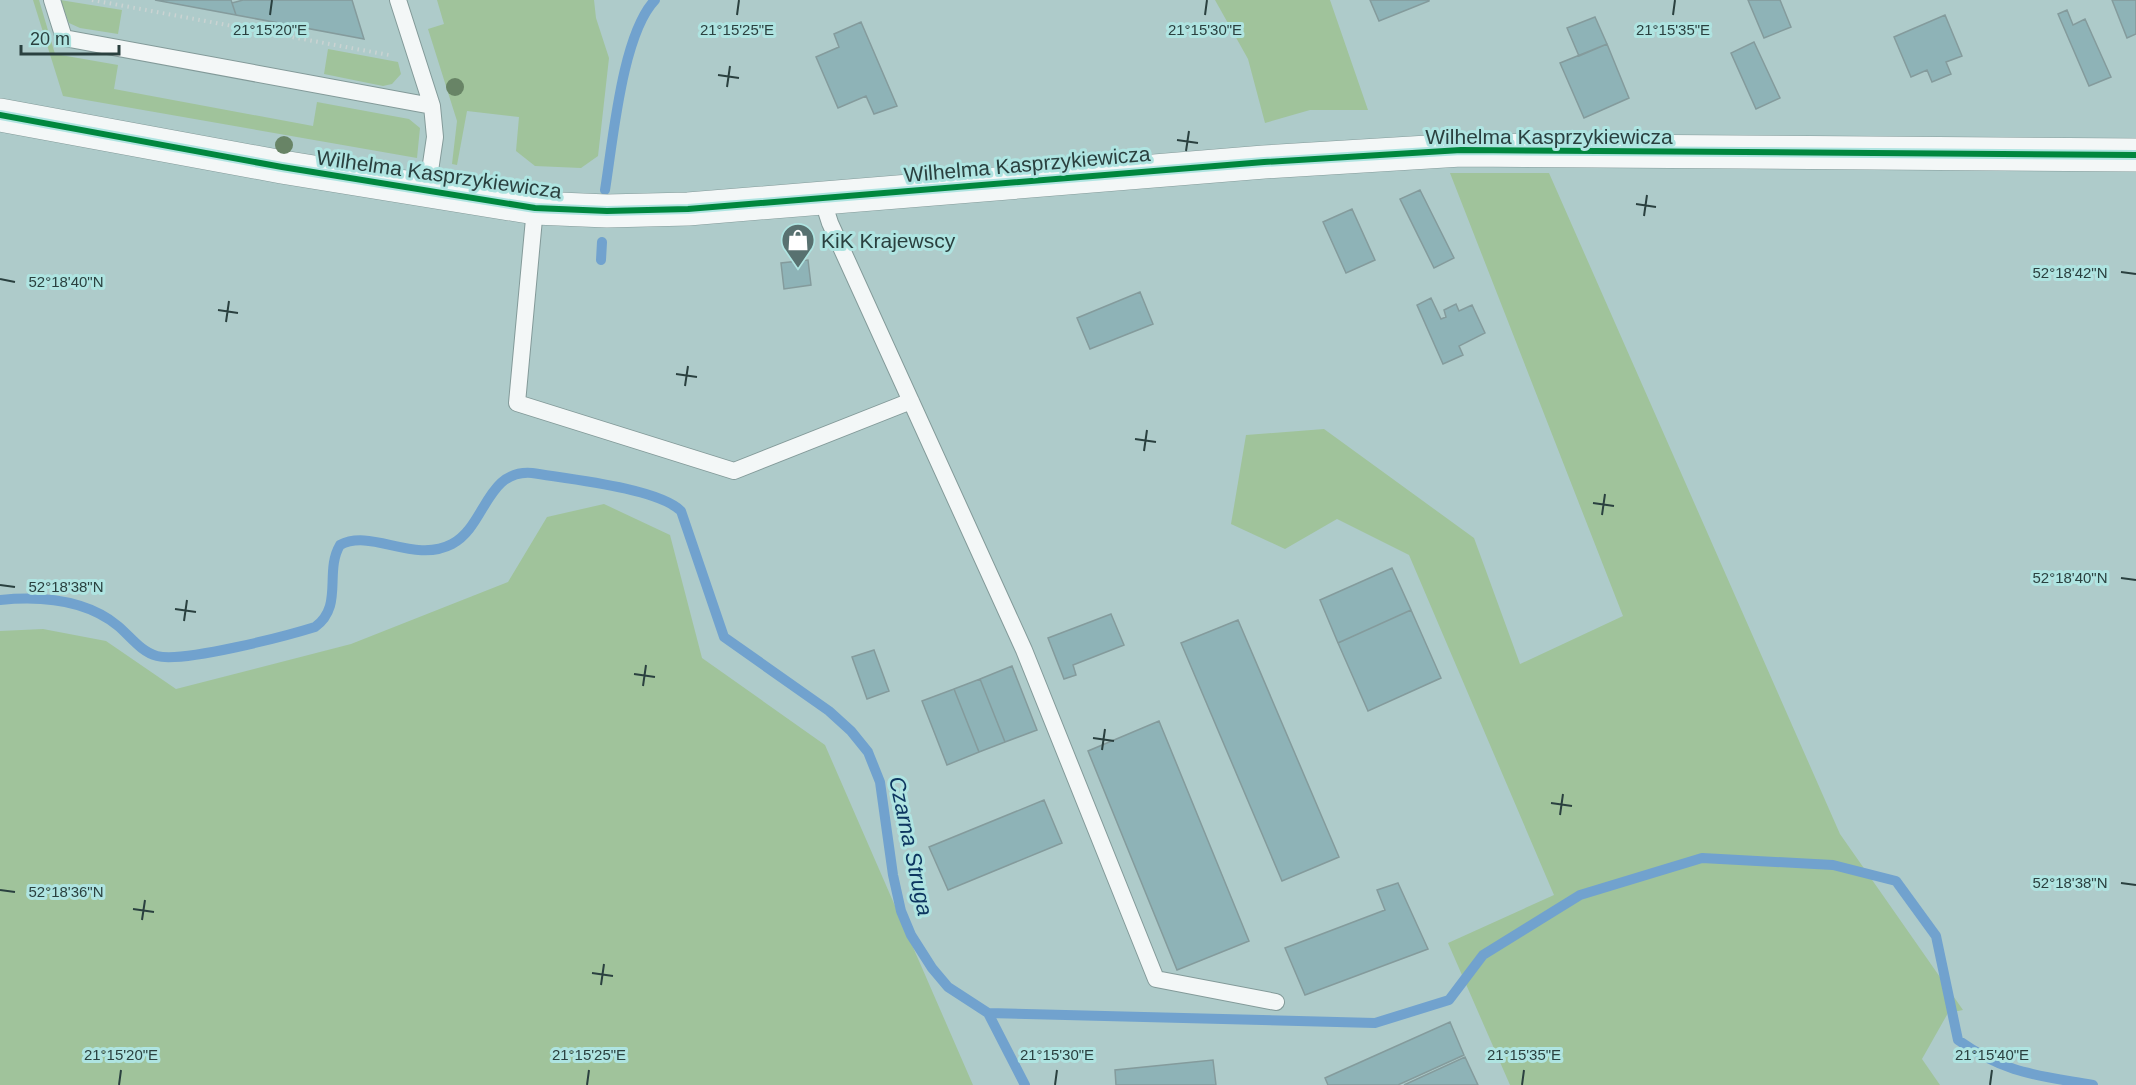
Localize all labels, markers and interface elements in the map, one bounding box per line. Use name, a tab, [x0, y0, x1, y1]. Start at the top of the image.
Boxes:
scale bar	[21, 18, 118, 56]
text: 21°15'20"E	[233, 21, 307, 38]
text: 21°15'25"E	[700, 21, 774, 38]
text: 21°15'30"E	[1168, 21, 1242, 38]
text: 21°15'35"E	[1636, 21, 1710, 38]
text: 20 m	[30, 29, 70, 49]
street label: Wilhelma Kasprzykiewicza	[1425, 125, 1673, 148]
street label: Wilhelma Kasprzykiewicza	[903, 142, 1152, 186]
street label: Wilhelma Kasprzykiewicza	[315, 145, 563, 203]
shop icon: KiK Krajewscy	[780, 222, 816, 269]
place label: KiK Krajewscy	[821, 229, 956, 252]
text: 52°18'42"N	[2032, 264, 2108, 281]
text: 52°18'40"N	[28, 273, 104, 290]
text: 52°18'40"N	[2032, 569, 2108, 586]
text: 52°18'38"N	[28, 578, 104, 595]
water label: Czarna Struga	[884, 774, 938, 918]
text: 52°18'38"N	[2032, 874, 2108, 891]
text: 52°18'36"N	[28, 883, 104, 900]
text: 21°15'20"E	[84, 1046, 158, 1063]
text: 21°15'25"E	[552, 1046, 626, 1063]
text: 21°15'30"E	[1020, 1046, 1094, 1063]
text: 21°15'35"E	[1487, 1046, 1561, 1063]
text: 21°15'40"E	[1955, 1046, 2029, 1063]

